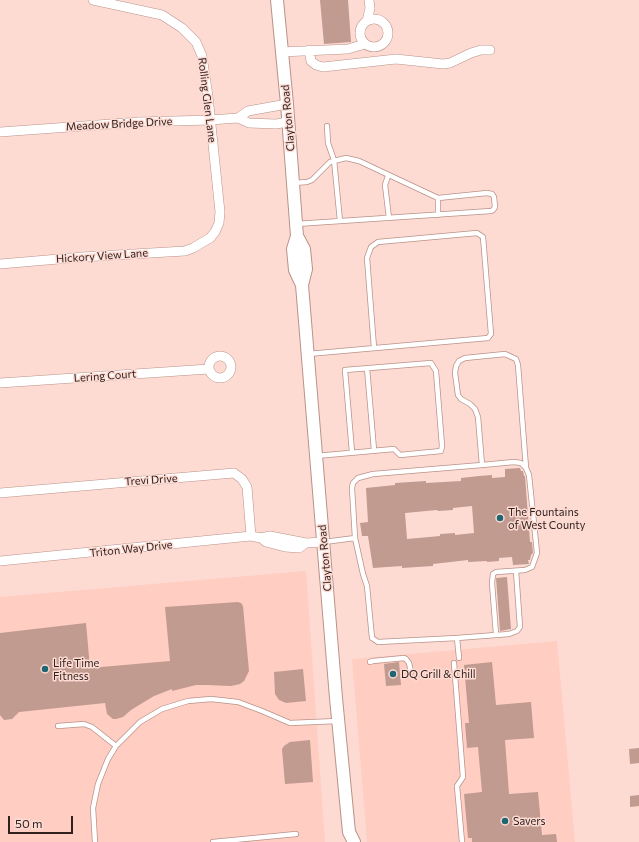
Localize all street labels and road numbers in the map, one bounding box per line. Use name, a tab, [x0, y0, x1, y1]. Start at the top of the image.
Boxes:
street label: Rolling Glen Lane	[195, 57, 219, 143]
street label: Clayton Road	[279, 84, 297, 152]
street label: Meadow Bridge Drive	[65, 115, 173, 133]
street label: Hickory View Lane	[56, 246, 148, 266]
street label: Lering Court	[73, 367, 137, 385]
street label: Trevi Drive	[124, 472, 178, 488]
street label: Clayton Road	[316, 524, 334, 592]
street label: Triton Way Drive	[89, 538, 173, 560]

